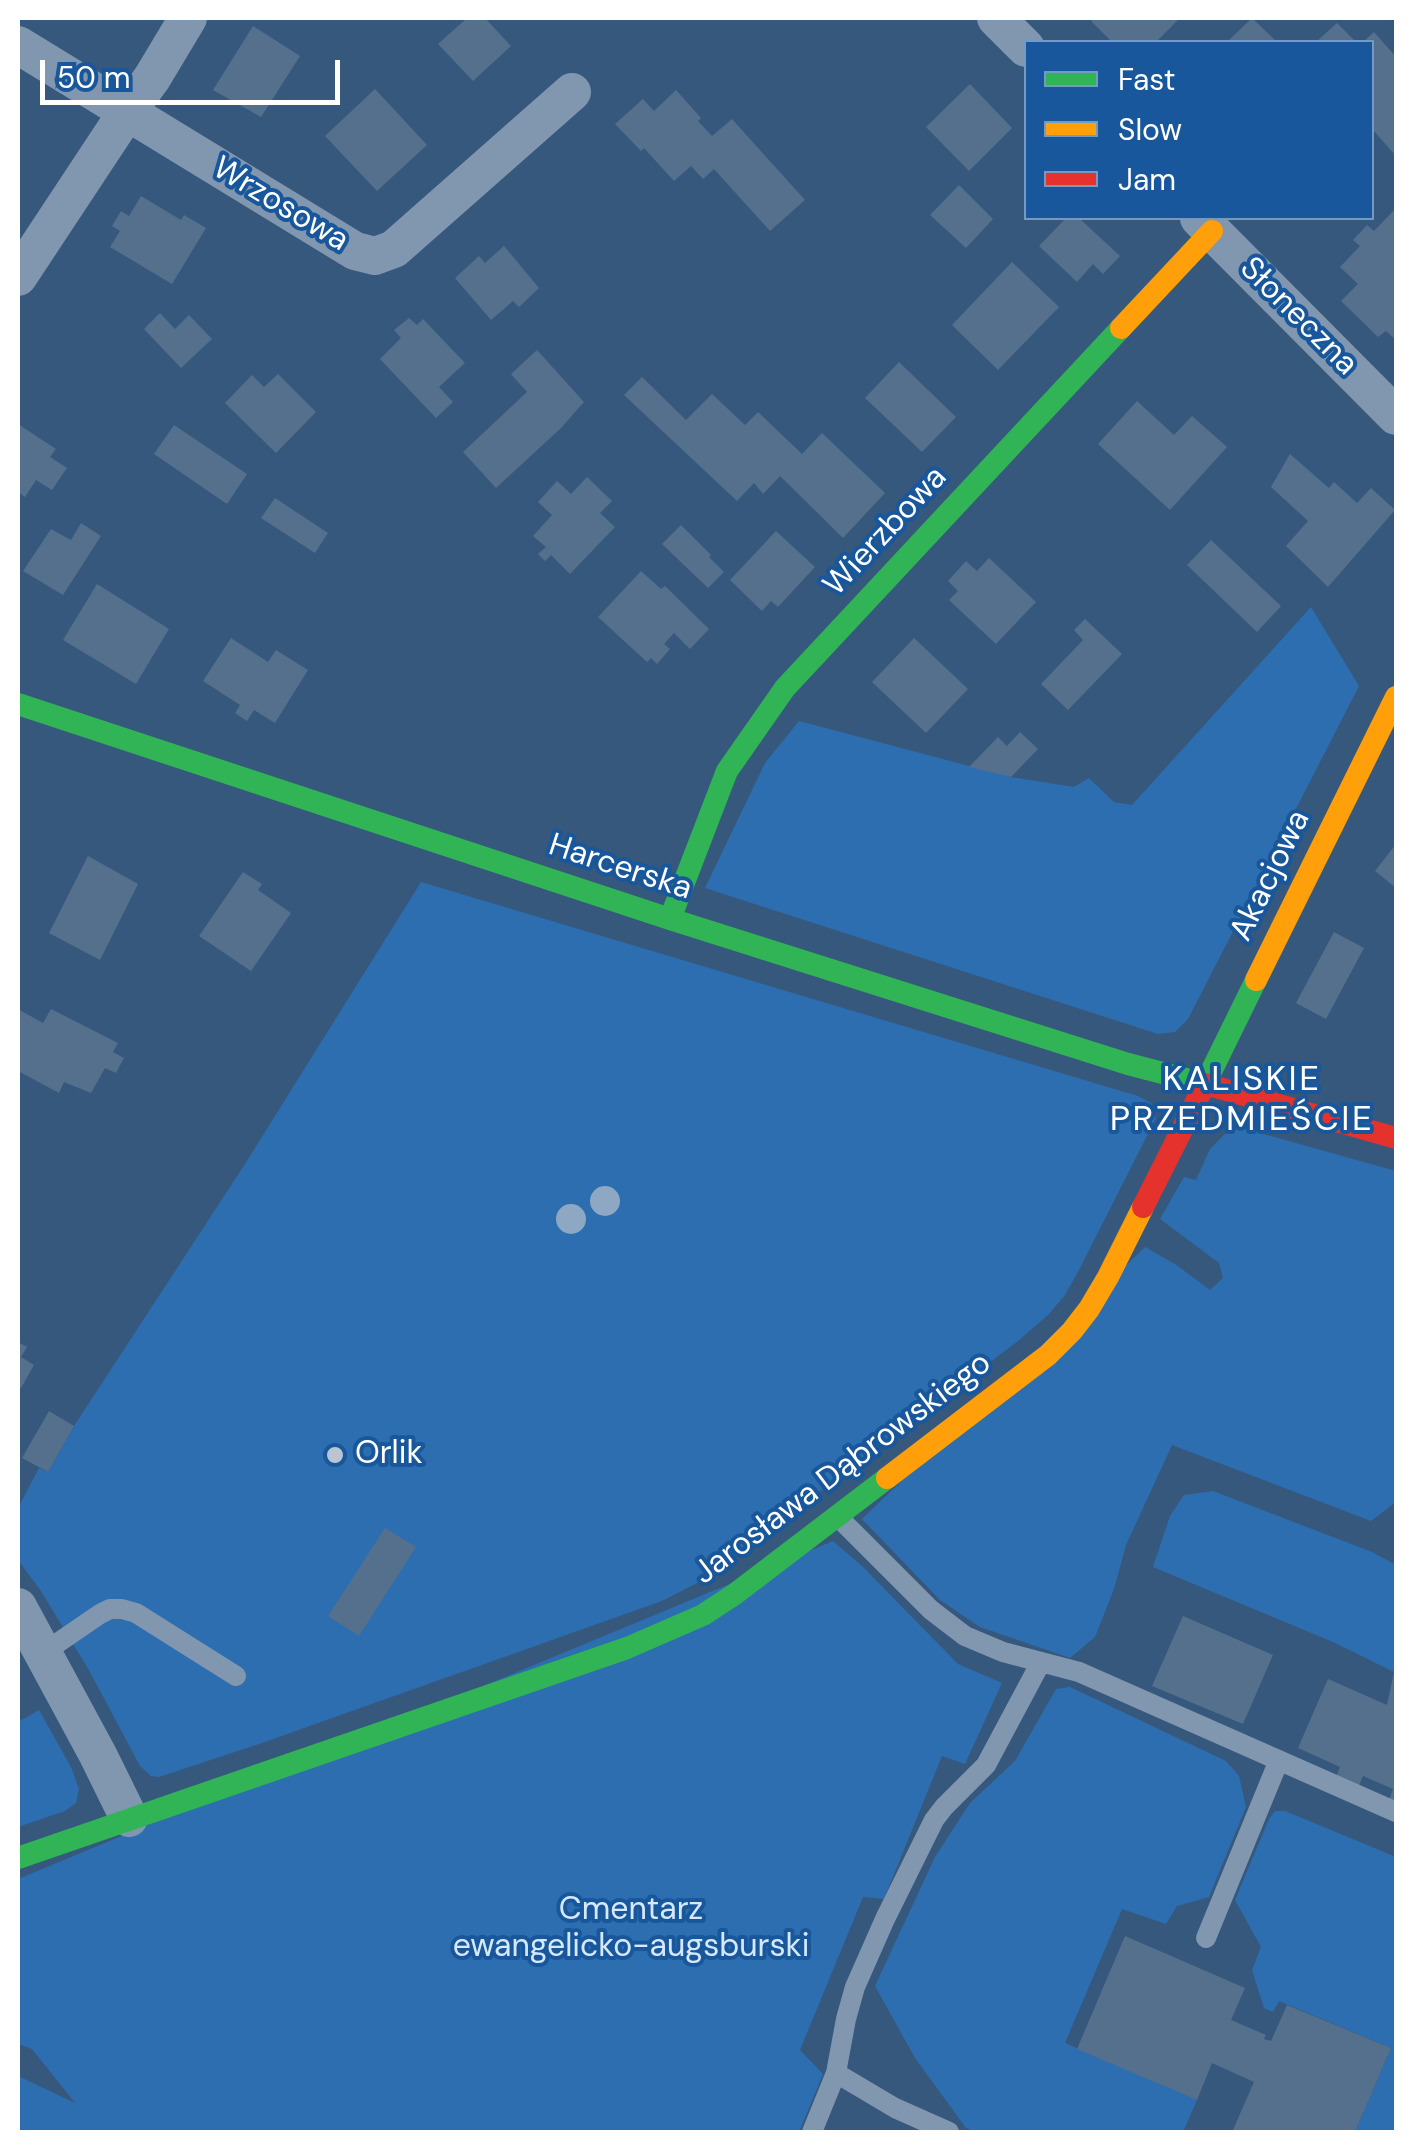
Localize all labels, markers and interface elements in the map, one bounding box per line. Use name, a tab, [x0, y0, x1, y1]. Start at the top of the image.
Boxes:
scale bar	[45, 40, 345, 102]
legend	[1024, 40, 1374, 220]
text: 50 m	[57, 58, 131, 97]
text: Fast	[1118, 60, 1176, 99]
text: Slow	[1118, 110, 1182, 149]
street label: Wrzosowa	[205, 150, 355, 260]
text: Jam	[1118, 160, 1176, 199]
street label: Słoneczna	[1231, 250, 1365, 384]
street label: Wierzbowa	[816, 459, 956, 605]
street label: Akacjowa	[1223, 805, 1319, 947]
street label: Harcerska	[544, 827, 696, 909]
district label: KALISKIE PRZEDMIEŚCIE	[1110, 1060, 1374, 1142]
street label: Jarosława Dąbrowskiego	[687, 1345, 999, 1593]
place label: Orlik	[355, 1436, 423, 1474]
marker: Orlik	[324, 1444, 346, 1466]
park label: Cmentarz ewangelicko-augsburski	[453, 1892, 809, 1967]

